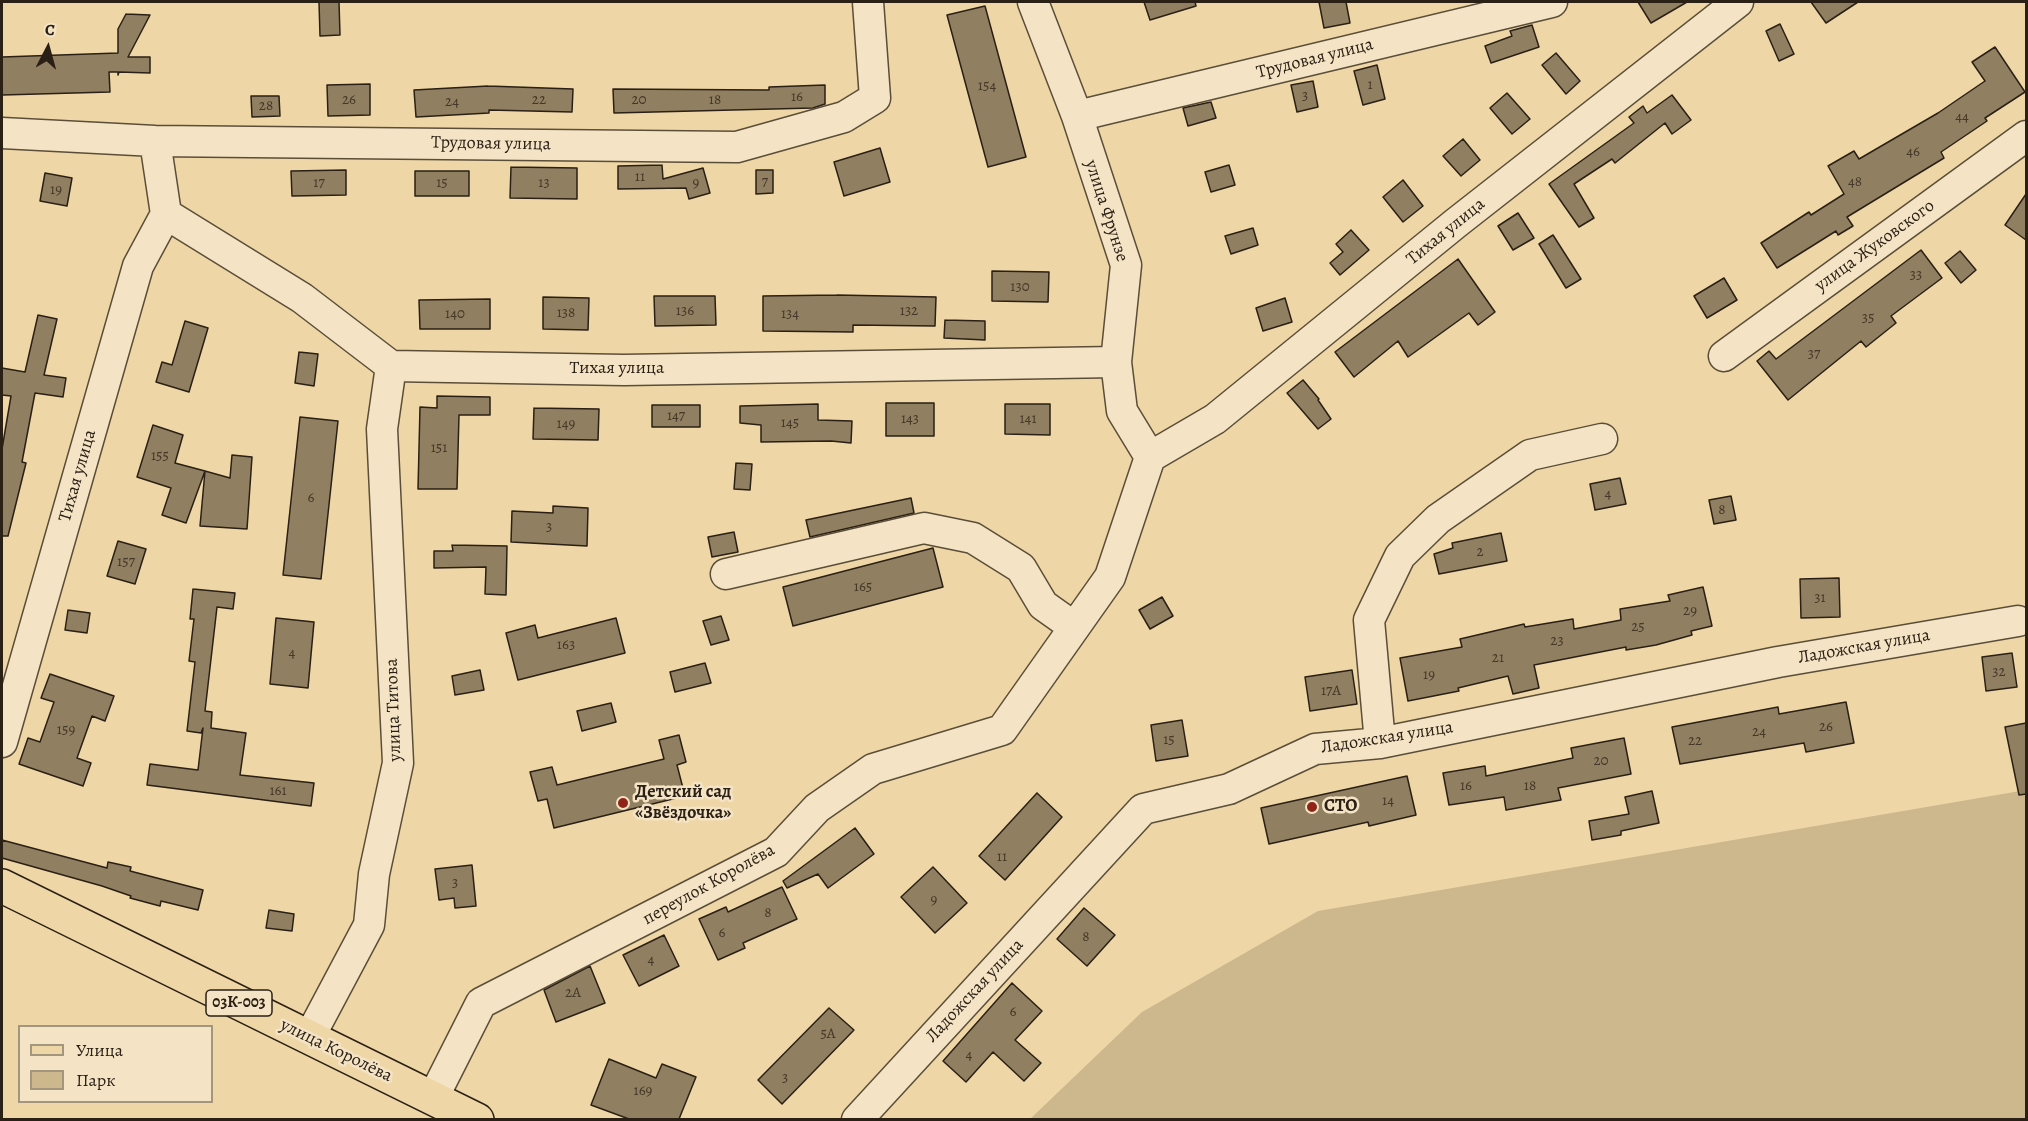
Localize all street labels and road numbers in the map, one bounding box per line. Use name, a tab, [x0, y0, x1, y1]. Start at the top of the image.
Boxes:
street label: Трудовая улица	[1254, 34, 1376, 84]
street label: Трудовая улица	[431, 132, 551, 156]
street label: улица Фрунзе	[1079, 157, 1133, 265]
street label: Тихая улица	[1402, 194, 1490, 270]
street label: улица Жуковского	[1811, 195, 1939, 297]
street label: Тихая улица	[570, 358, 664, 380]
street label: Тихая улица	[55, 427, 101, 525]
street label: Ладожская улица	[1796, 625, 1932, 669]
street label: улица Титова	[381, 658, 407, 762]
street label: Ладожская улица	[1319, 717, 1455, 759]
street label: переулок Королёва	[639, 840, 779, 930]
street label: Ладожская улица	[922, 935, 1028, 1047]
road number: 03К-003	[206, 990, 272, 1016]
street label: улица Королёва	[276, 1015, 396, 1087]

